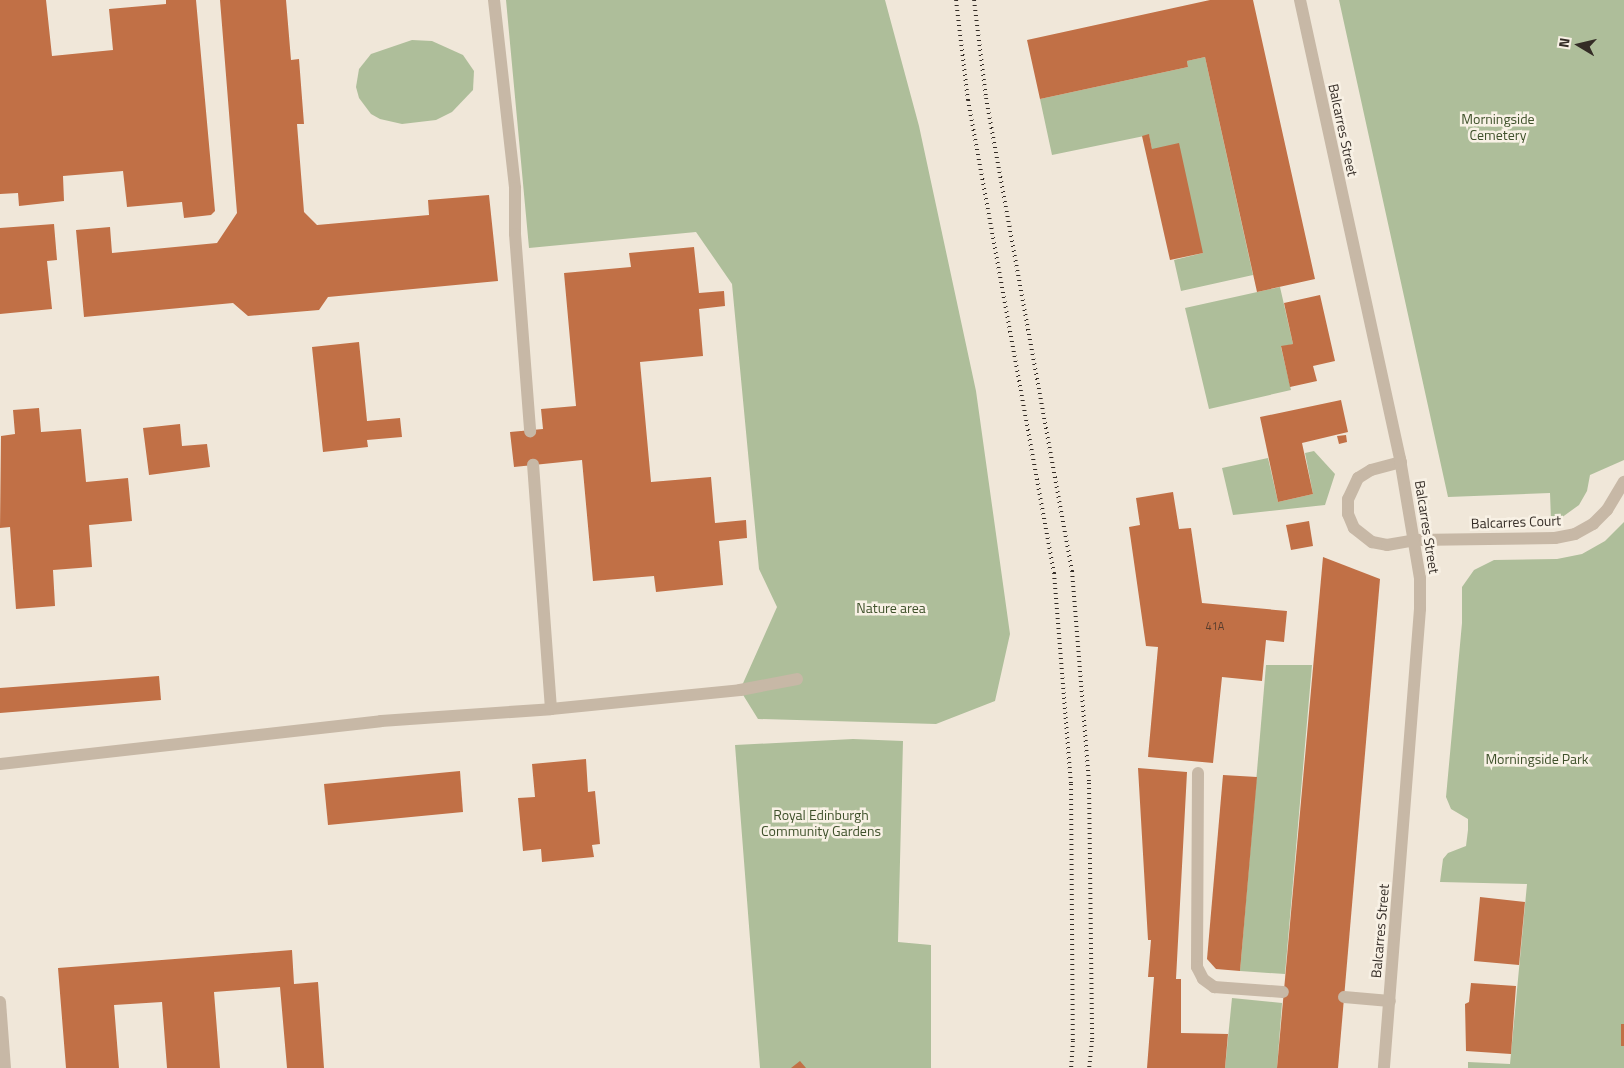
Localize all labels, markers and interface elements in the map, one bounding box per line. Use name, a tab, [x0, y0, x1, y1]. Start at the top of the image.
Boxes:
north arrow	[1554, 20, 1604, 70]
text: N	[1553, 36, 1575, 49]
street label: Balcarres Street	[1325, 82, 1361, 178]
park label: Morningside Cemetery	[1461, 111, 1535, 144]
street label: Balcarres Street	[1411, 479, 1443, 575]
street label: Balcarres Court	[1471, 512, 1561, 532]
park label: Nature area	[856, 600, 926, 616]
house number: 41A	[1206, 619, 1224, 633]
park label: Morningside Park	[1485, 751, 1589, 767]
park label: Royal Edinburgh Community Gardens	[761, 807, 881, 840]
street label: Balcarres Street	[1368, 883, 1392, 979]

